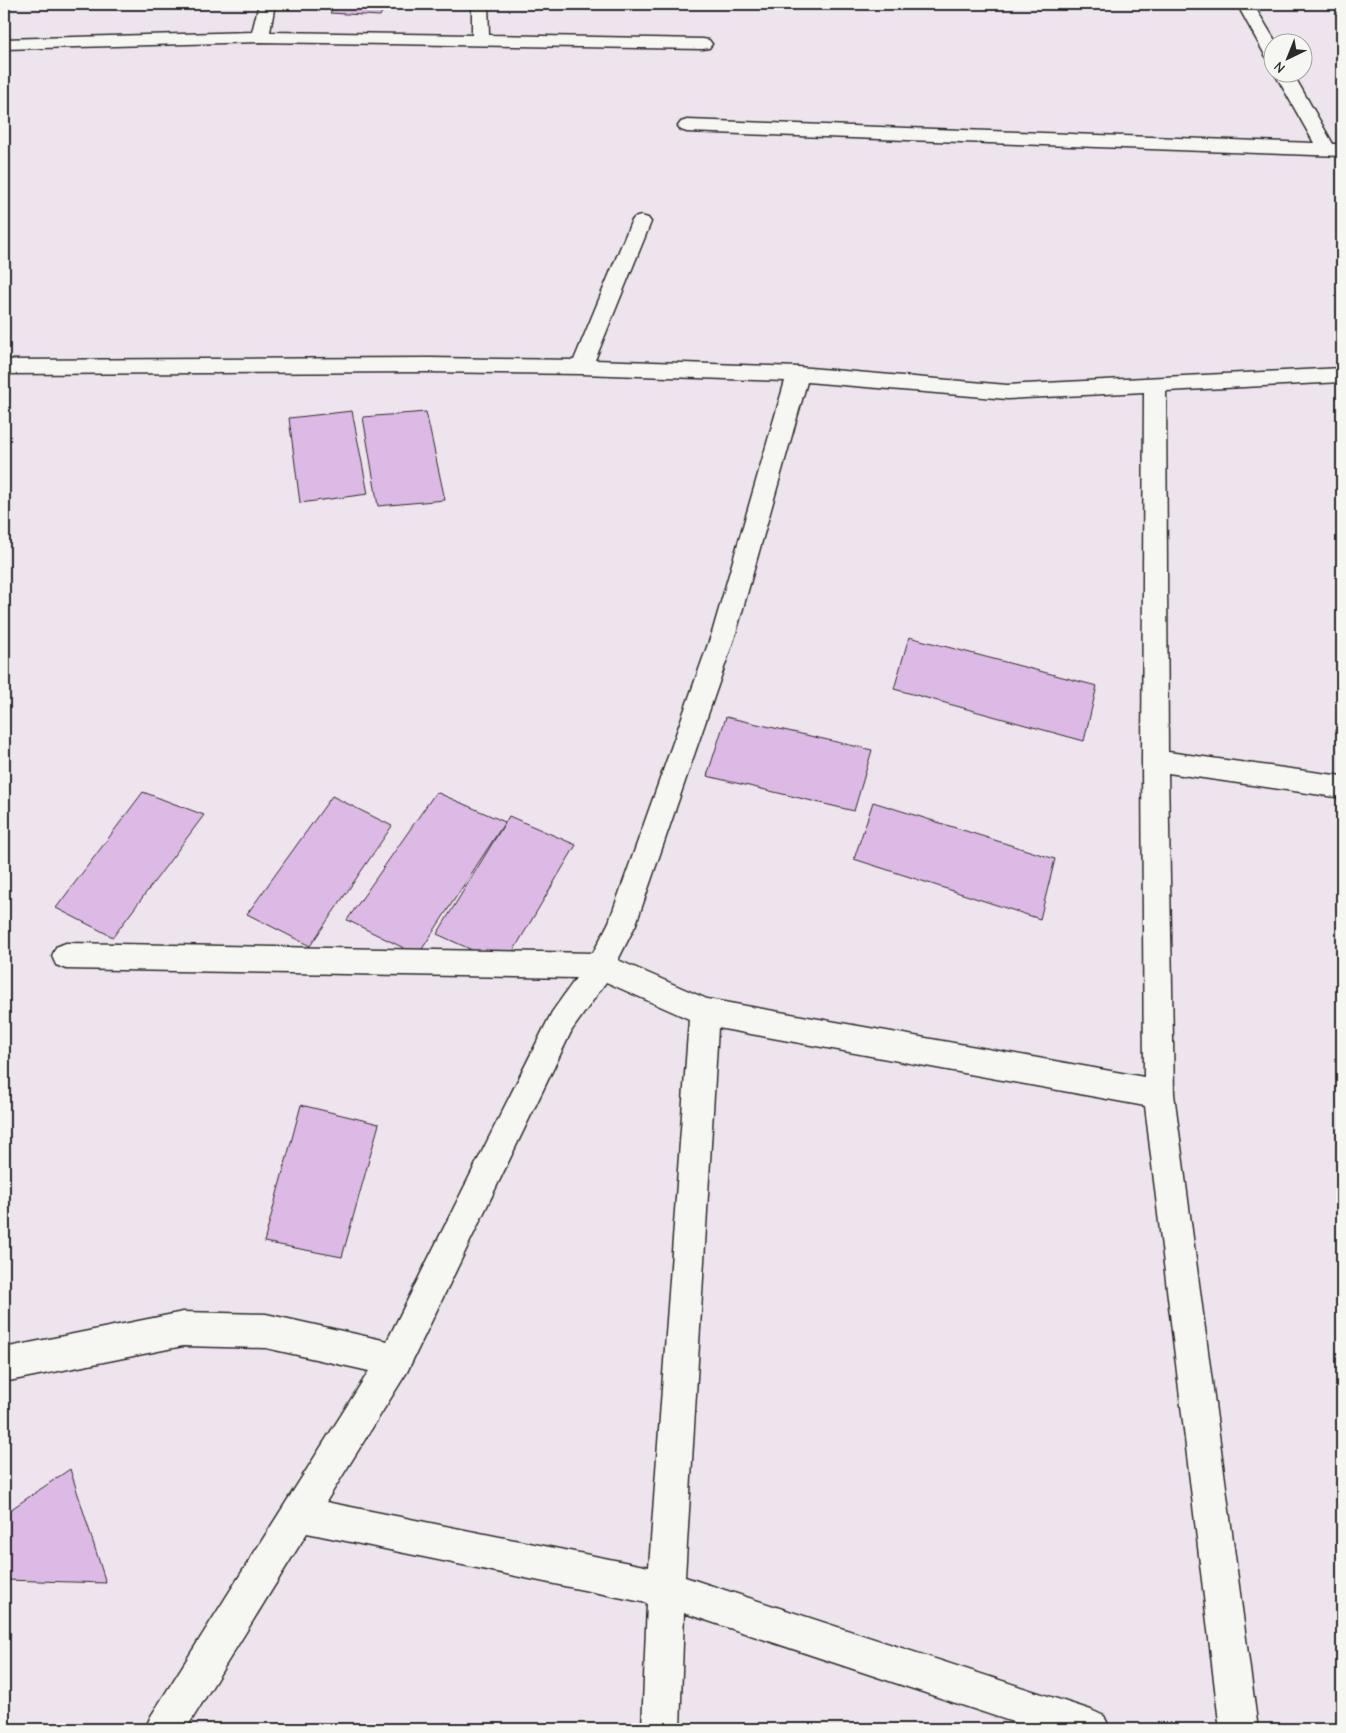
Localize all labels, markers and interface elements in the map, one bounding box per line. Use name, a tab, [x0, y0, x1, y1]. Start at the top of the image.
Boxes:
north arrow	[1264, 32, 1314, 82]
text: N	[1270, 58, 1289, 76]

